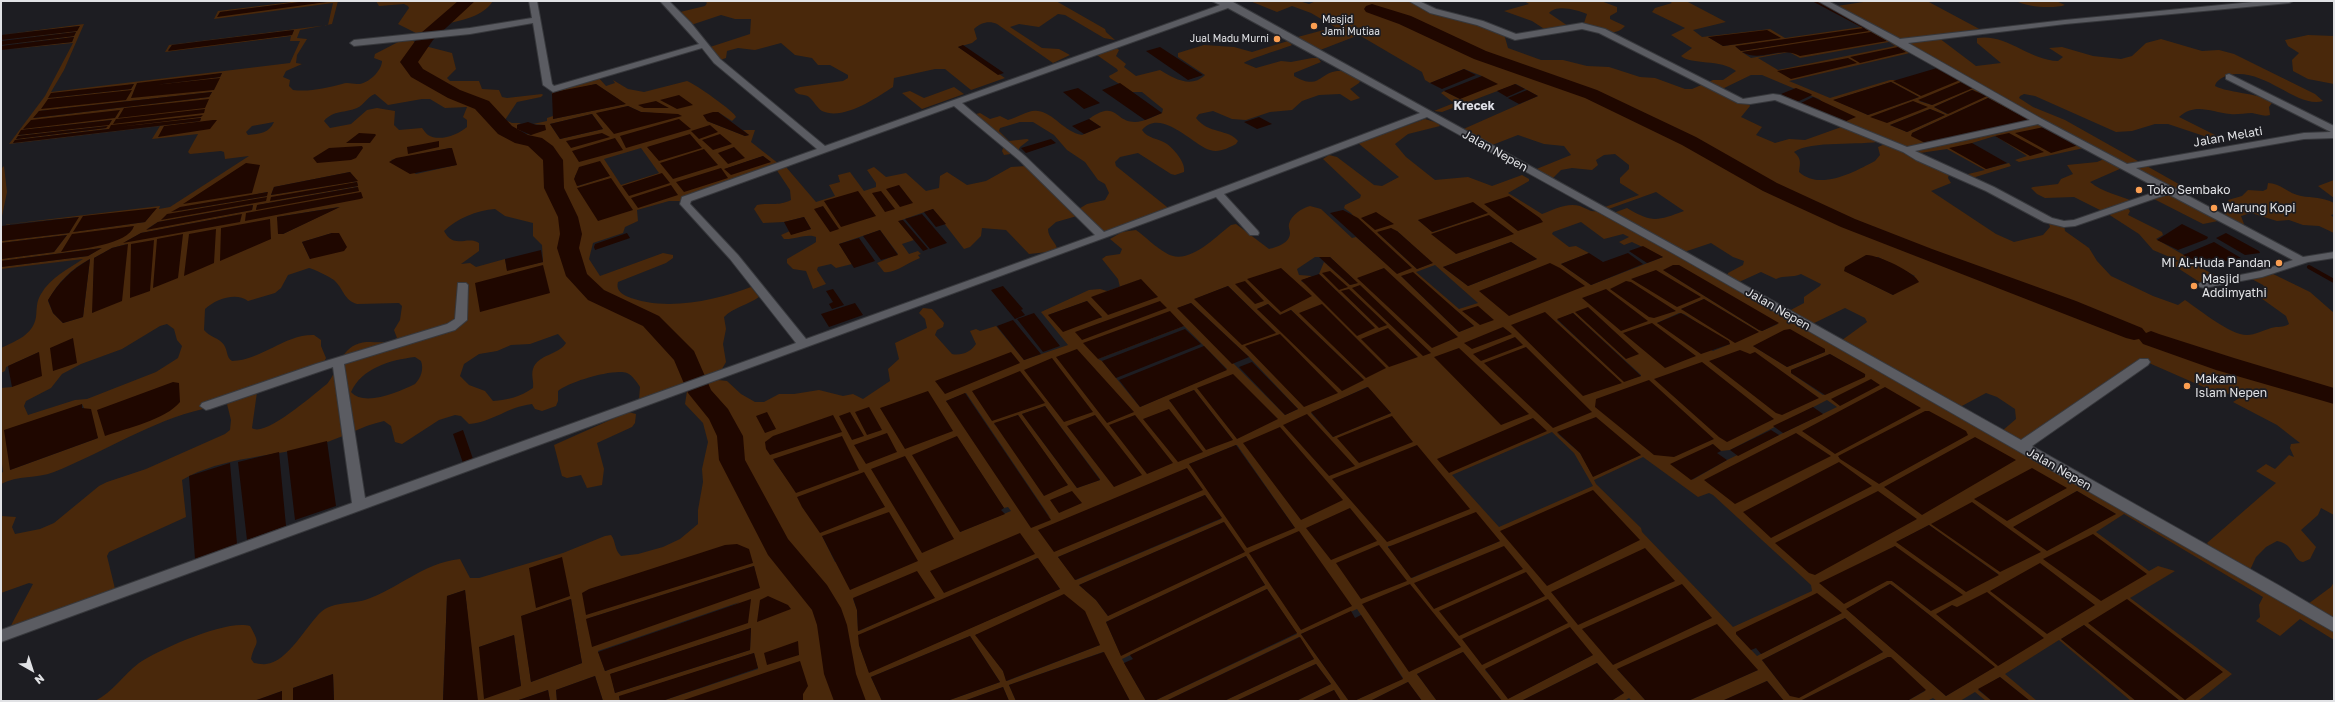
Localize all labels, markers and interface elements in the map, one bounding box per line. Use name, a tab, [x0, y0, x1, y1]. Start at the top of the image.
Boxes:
place label: Masjid Jami Mutiaa	[1322, 14, 1380, 38]
marker: Masjid Jami Mutiaa	[1309, 21, 1319, 31]
place label: Jual Madu Murni	[1190, 33, 1269, 45]
marker: Jual Madu Murni	[1272, 34, 1282, 44]
district label: Krecek	[1453, 99, 1495, 113]
street label: Jalan Melati	[2192, 124, 2264, 150]
street label: Jalan Nepen	[1460, 127, 1530, 175]
place label: Toko Sembako	[2147, 183, 2230, 197]
marker: Toko Sembako	[2134, 185, 2144, 195]
place label: Warung Kopi	[2222, 201, 2295, 215]
marker: Warung Kopi	[2209, 203, 2219, 213]
place label: MI Al-Huda Pandan	[2161, 256, 2271, 270]
marker: MI Al-Huda Pandan	[2274, 258, 2284, 268]
place label: Masjid Addimyathi	[2202, 272, 2267, 300]
marker: Masjid Addimyathi	[2189, 281, 2199, 291]
street label: Jalan Nepen	[1743, 285, 1813, 333]
place label: Makam Islam Nepen	[2195, 372, 2267, 400]
marker: Makam Islam Nepen	[2182, 381, 2192, 391]
street label: Jalan Nepen	[2024, 445, 2094, 493]
north arrow	[12, 650, 52, 690]
text: N	[33, 672, 47, 687]

